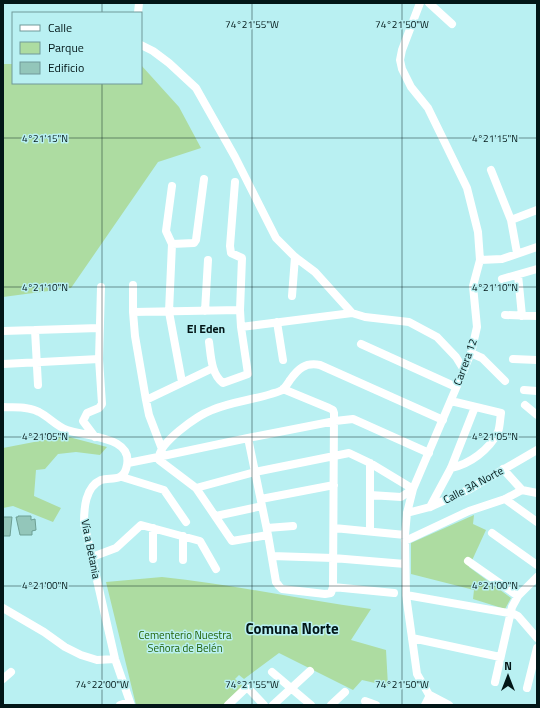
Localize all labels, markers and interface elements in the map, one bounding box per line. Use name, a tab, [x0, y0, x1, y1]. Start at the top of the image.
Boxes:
legend	[12, 12, 142, 84]
text: 74°21'55"W	[225, 17, 279, 32]
text: 74°21'50"W	[375, 17, 429, 32]
text: Calle	[48, 18, 72, 37]
text: Parque	[48, 38, 84, 57]
text: Edificio	[48, 58, 84, 77]
text: 4°21'15"N	[22, 131, 68, 146]
text: 4°21'15"N	[472, 131, 518, 146]
text: 4°21'10"N	[22, 280, 68, 295]
text: 4°21'10"N	[472, 280, 518, 295]
district label: El Eden	[187, 319, 225, 338]
street label: Carrera 12	[449, 336, 481, 388]
text: 4°21'05"N	[22, 429, 68, 444]
text: 4°21'05"N	[472, 429, 518, 444]
street label: Calle 3A Norte	[440, 462, 506, 508]
street label: Vía a Betania	[77, 518, 105, 581]
text: 4°21'00"N	[22, 578, 68, 593]
text: 4°21'00"N	[472, 578, 518, 593]
district label: Comuna Norte	[245, 617, 339, 640]
park label: Cementerio Nuestra Señora de Belén	[138, 627, 232, 656]
north arrow	[488, 656, 528, 696]
text: N	[504, 658, 512, 674]
text: 74°22'00"W	[75, 677, 129, 692]
text: 74°21'55"W	[225, 677, 279, 692]
text: 74°21'50"W	[375, 677, 429, 692]

